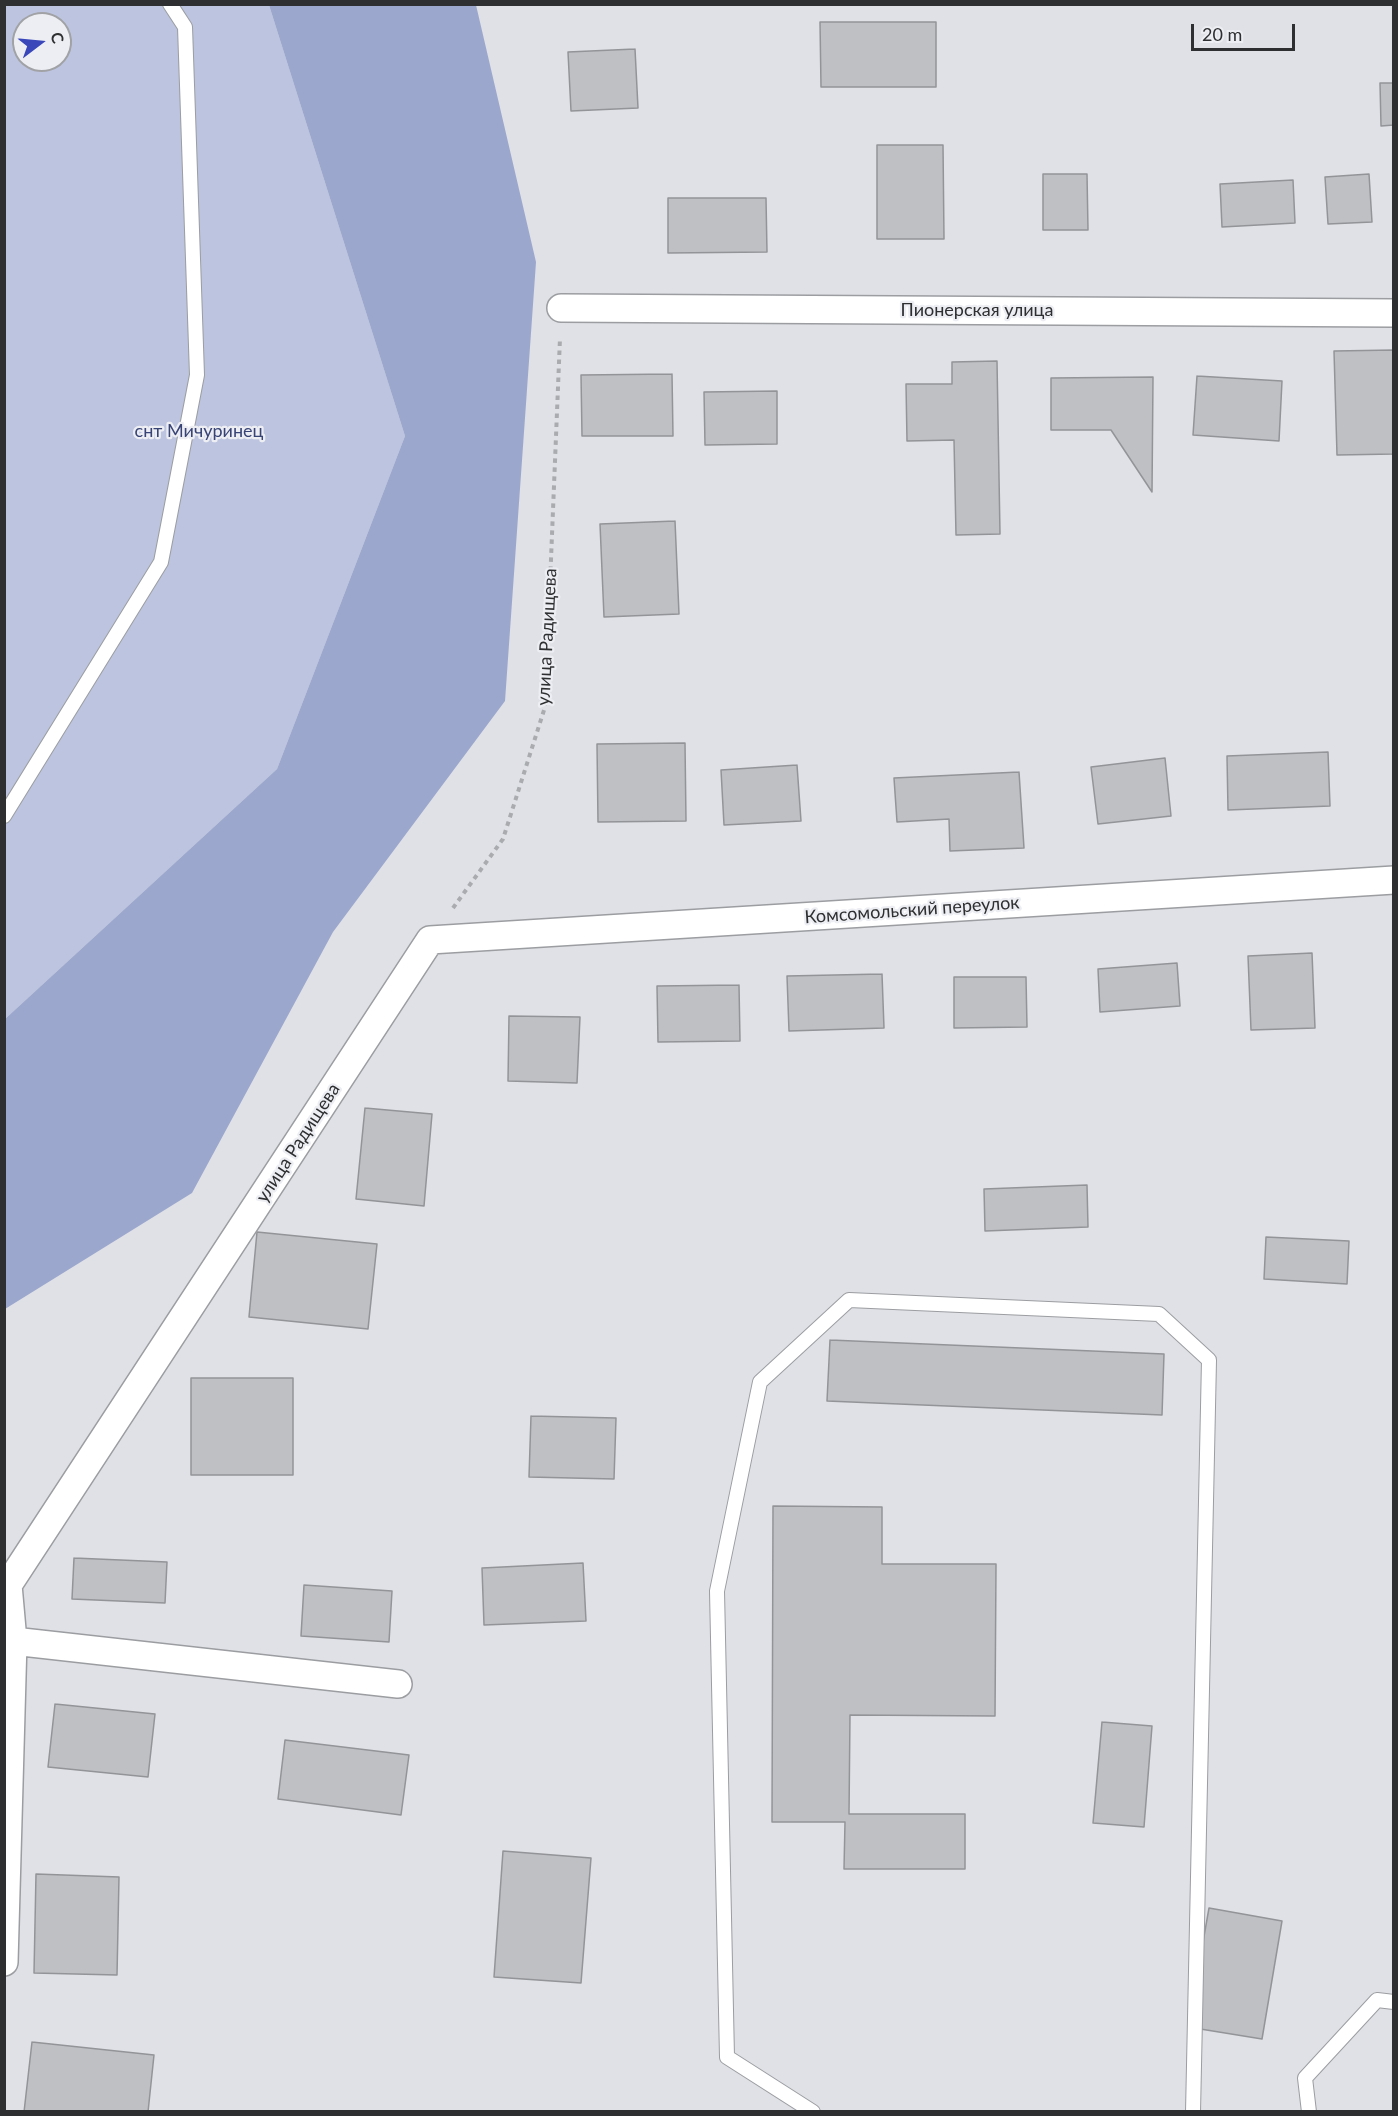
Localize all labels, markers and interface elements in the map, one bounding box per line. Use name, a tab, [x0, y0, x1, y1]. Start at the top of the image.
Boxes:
north arrow	[12, 12, 72, 72]
scale bar	[1194, 12, 1298, 50]
text: 20 m	[1202, 23, 1242, 45]
text: С	[47, 30, 68, 45]
street label: Пионерская улица	[901, 299, 1053, 321]
park label: снт Мичуринец	[135, 420, 263, 442]
street label: улица Радищева	[533, 568, 561, 706]
street label: Комсомольский переулок	[804, 892, 1020, 928]
street label: улица Радищева	[251, 1079, 345, 1207]

